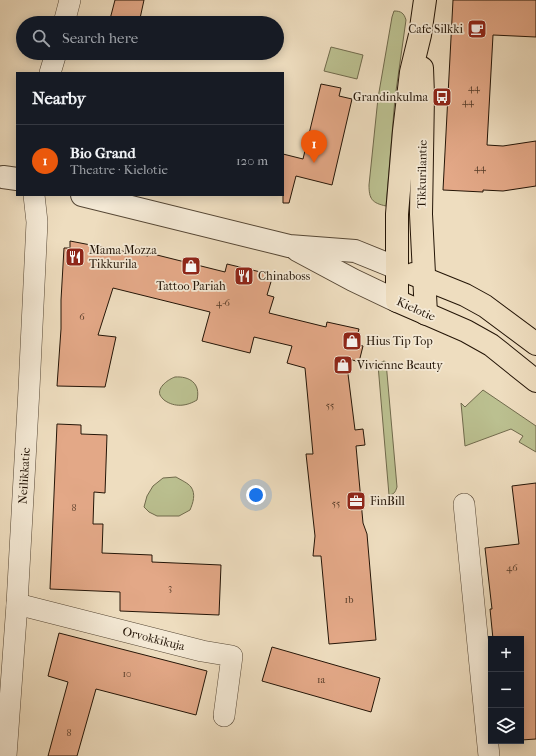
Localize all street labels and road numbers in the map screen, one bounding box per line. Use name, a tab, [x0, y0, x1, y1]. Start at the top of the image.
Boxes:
street label: Tikkurilantie	[414, 140, 430, 208]
street label: Kielotie	[394, 294, 438, 324]
street label: Neilikkatie	[16, 447, 33, 504]
street label: Orvokkikuja	[121, 624, 187, 653]

